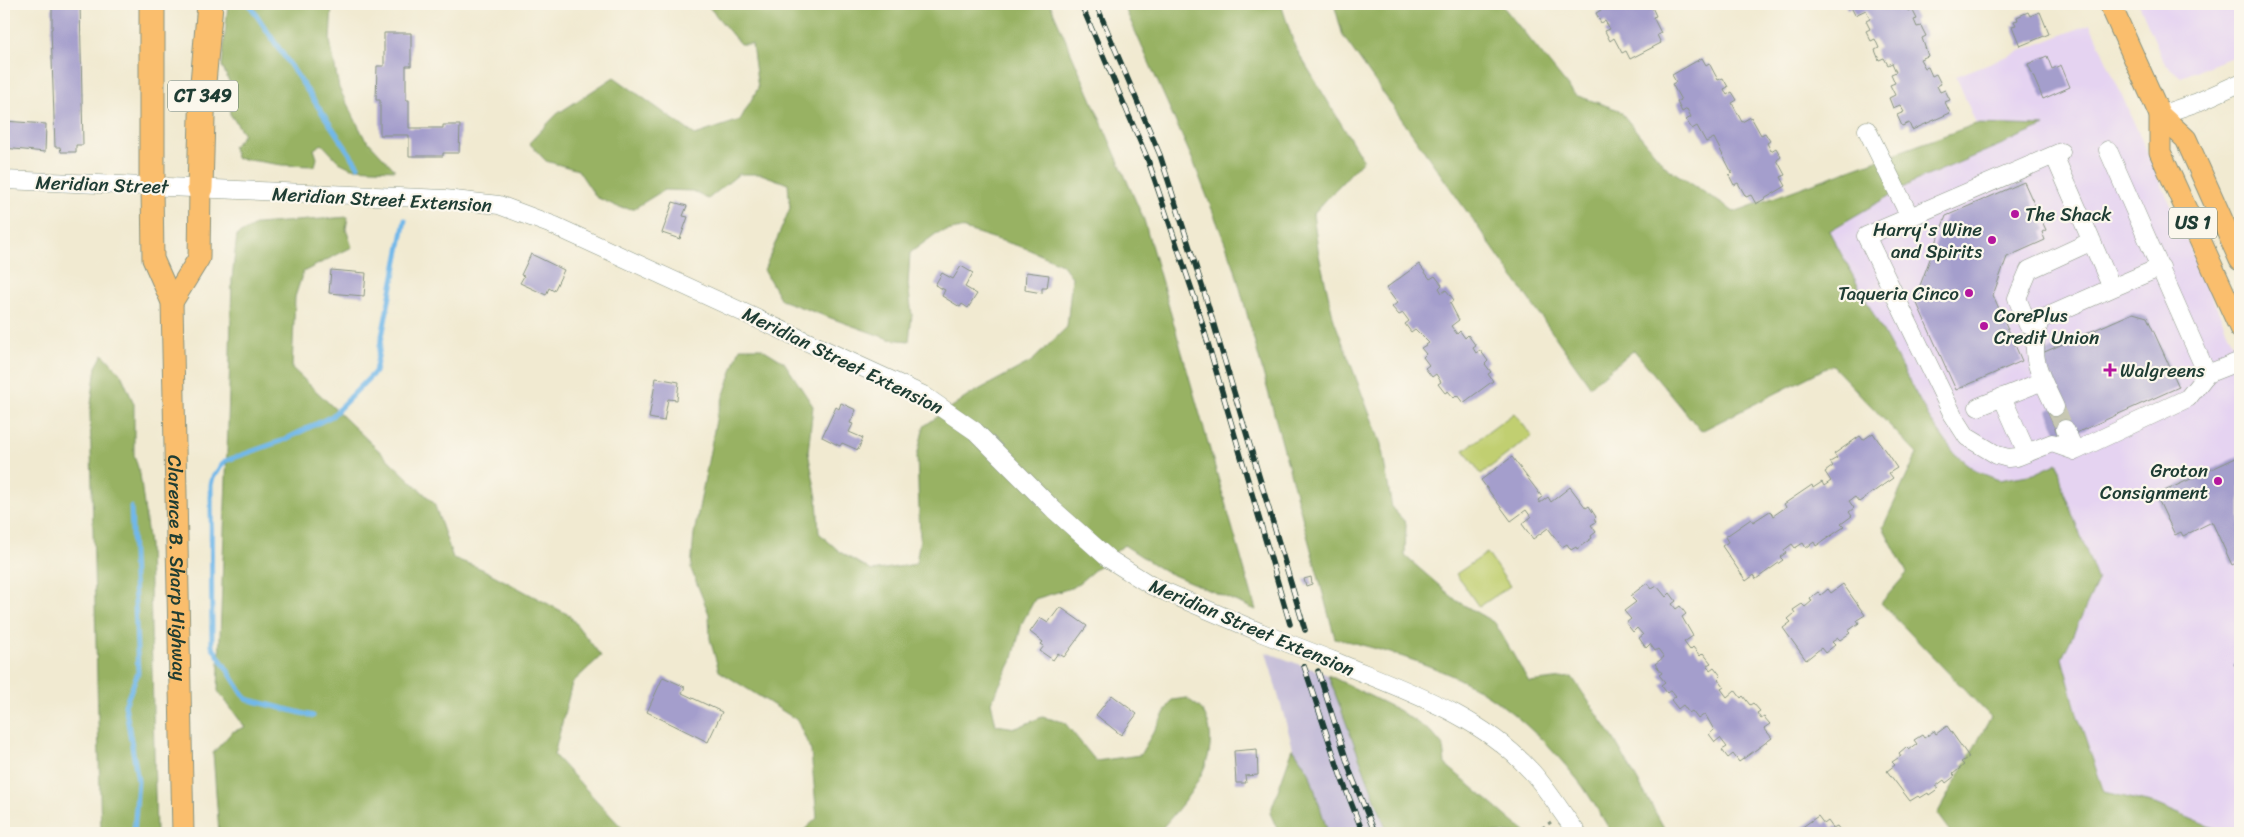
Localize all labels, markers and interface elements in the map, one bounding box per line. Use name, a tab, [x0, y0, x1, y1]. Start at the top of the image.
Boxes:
road number: CT 349	[168, 80, 238, 112]
street label: Meridian Street	[35, 166, 170, 203]
street label: Meridian Street Extension	[271, 177, 493, 222]
place label: The Shack	[2025, 198, 2112, 231]
marker: The Shack	[2009, 208, 2021, 220]
road number: US 1	[2169, 208, 2217, 238]
place label: Harry's Wine and Spirits	[1873, 213, 1982, 268]
marker: Harry's Wine and Spirits	[1986, 234, 1998, 246]
place label: Taqueria Cinco	[1838, 277, 1959, 310]
marker: Taqueria Cinco	[1963, 287, 1975, 299]
street label: Meridian Street Extension	[737, 297, 949, 424]
place label: CorePlus Credit Union	[1994, 299, 2099, 354]
marker: CorePlus Credit Union	[1978, 320, 1990, 332]
place label: Walgreens	[2120, 354, 2205, 387]
marker: Walgreens	[2104, 364, 2116, 376]
place label: Groton Consignment	[2100, 454, 2208, 509]
street label: Clarence B. Sharp Highway	[158, 455, 196, 681]
marker: Groton Consignment	[2212, 475, 2224, 487]
street label: Meridian Street Extension	[1144, 569, 1360, 686]

